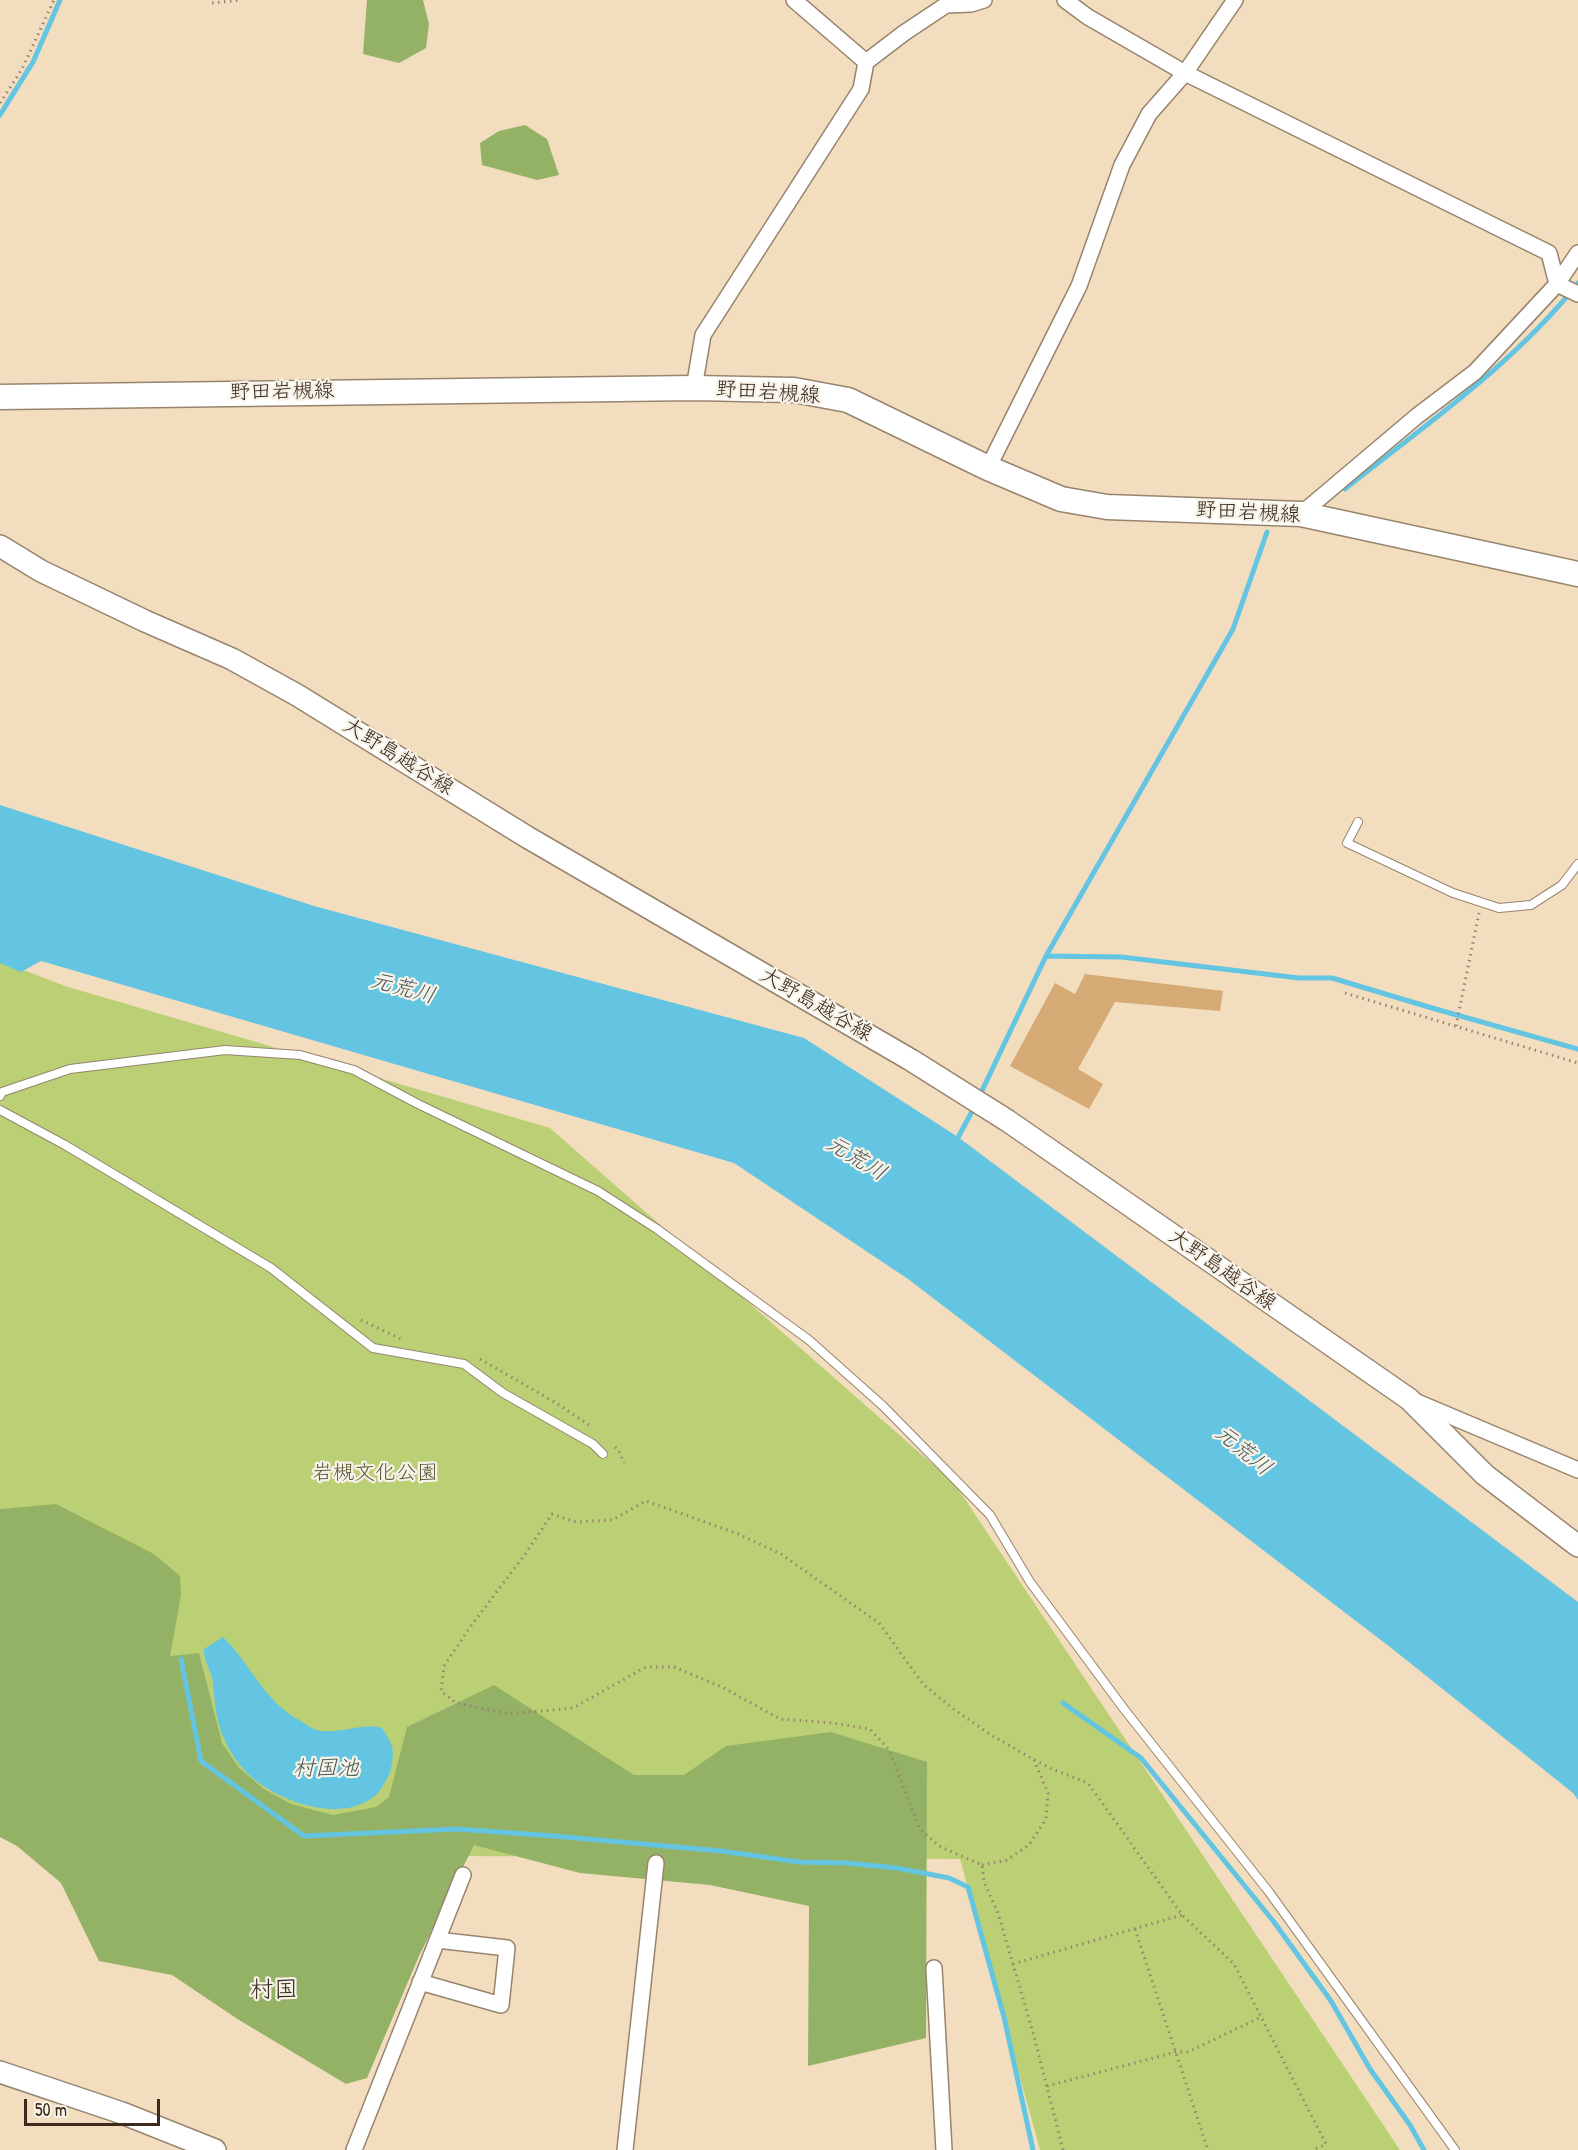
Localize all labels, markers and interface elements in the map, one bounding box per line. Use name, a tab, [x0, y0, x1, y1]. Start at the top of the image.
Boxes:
street label: 野田岩槻線	[715, 377, 821, 409]
street label: 野田岩槻線	[229, 378, 335, 406]
street label: 野田岩槻線	[1195, 498, 1301, 528]
street label: 大野島越谷線	[338, 713, 458, 801]
street label: 大野島越谷線	[755, 963, 877, 1047]
water label: 元荒川	[368, 968, 438, 1010]
water label: 元荒川	[821, 1131, 891, 1187]
street label: 大野島越谷線	[1163, 1224, 1281, 1316]
water label: 元荒川	[1209, 1420, 1277, 1482]
park label: 岩槻文化公園	[312, 1460, 438, 1486]
water label: 村国池	[293, 1756, 359, 1782]
district label: 村国	[250, 1977, 298, 2005]
scale bar	[27, 2087, 164, 2125]
text: 50 m	[35, 2097, 67, 2122]

